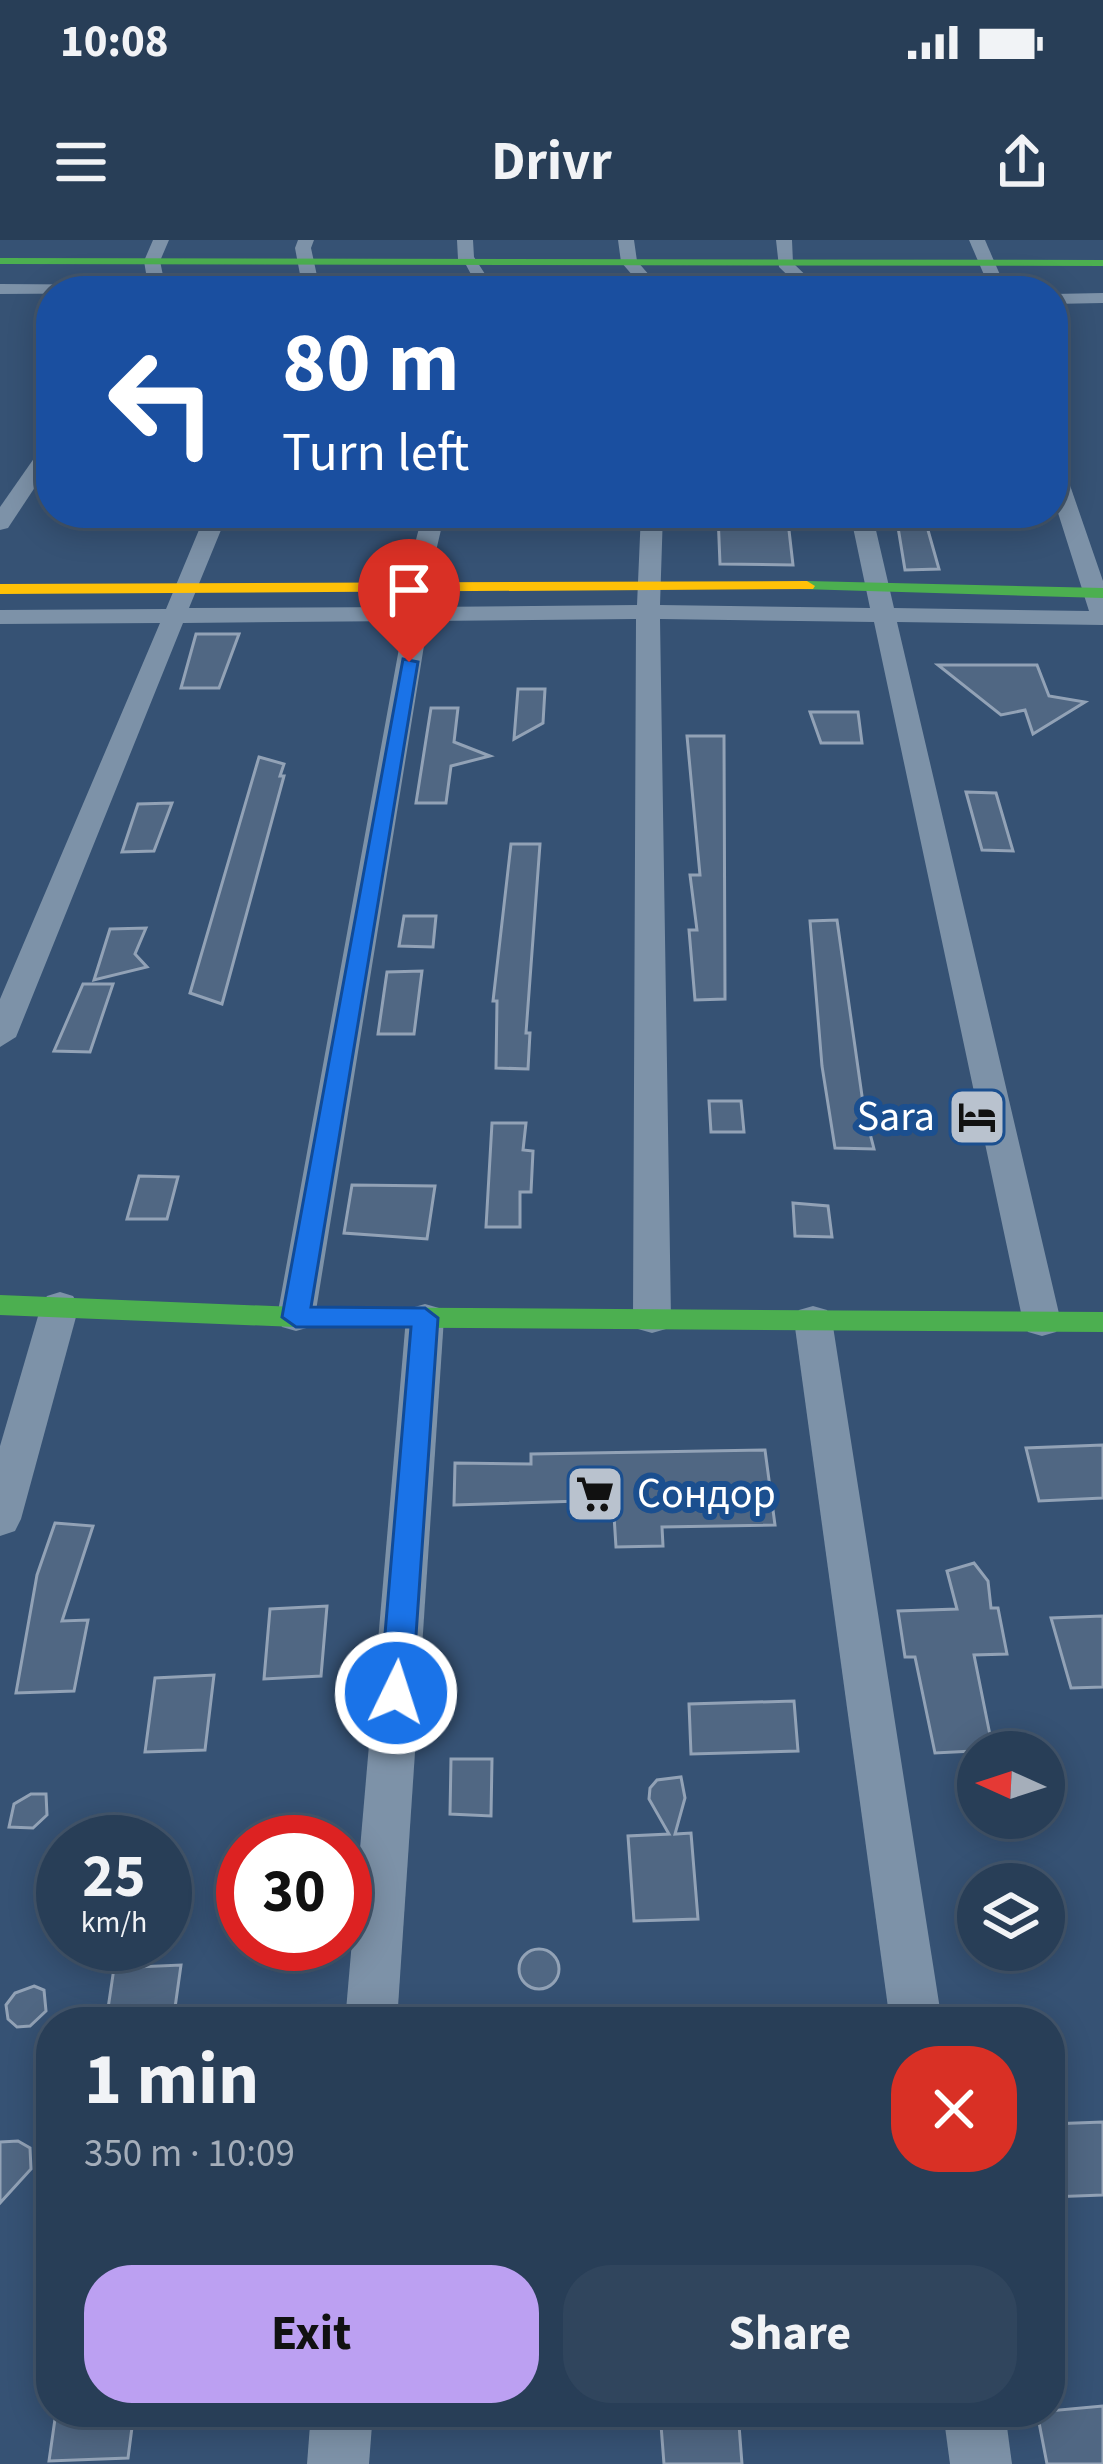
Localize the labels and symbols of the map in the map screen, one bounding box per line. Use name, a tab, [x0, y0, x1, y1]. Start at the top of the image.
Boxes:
pin	[358, 539, 460, 662]
hotel icon: Sara	[946, 1086, 1008, 1148]
place label: Sara	[857, 1087, 935, 1147]
supermarket icon: Сондор	[564, 1463, 626, 1525]
place label: Сондор	[637, 1464, 776, 1524]
position arrow	[333, 1630, 459, 1756]
north arrow	[957, 1731, 1065, 1839]
speed limit sign: 30	[216, 1815, 372, 1971]

